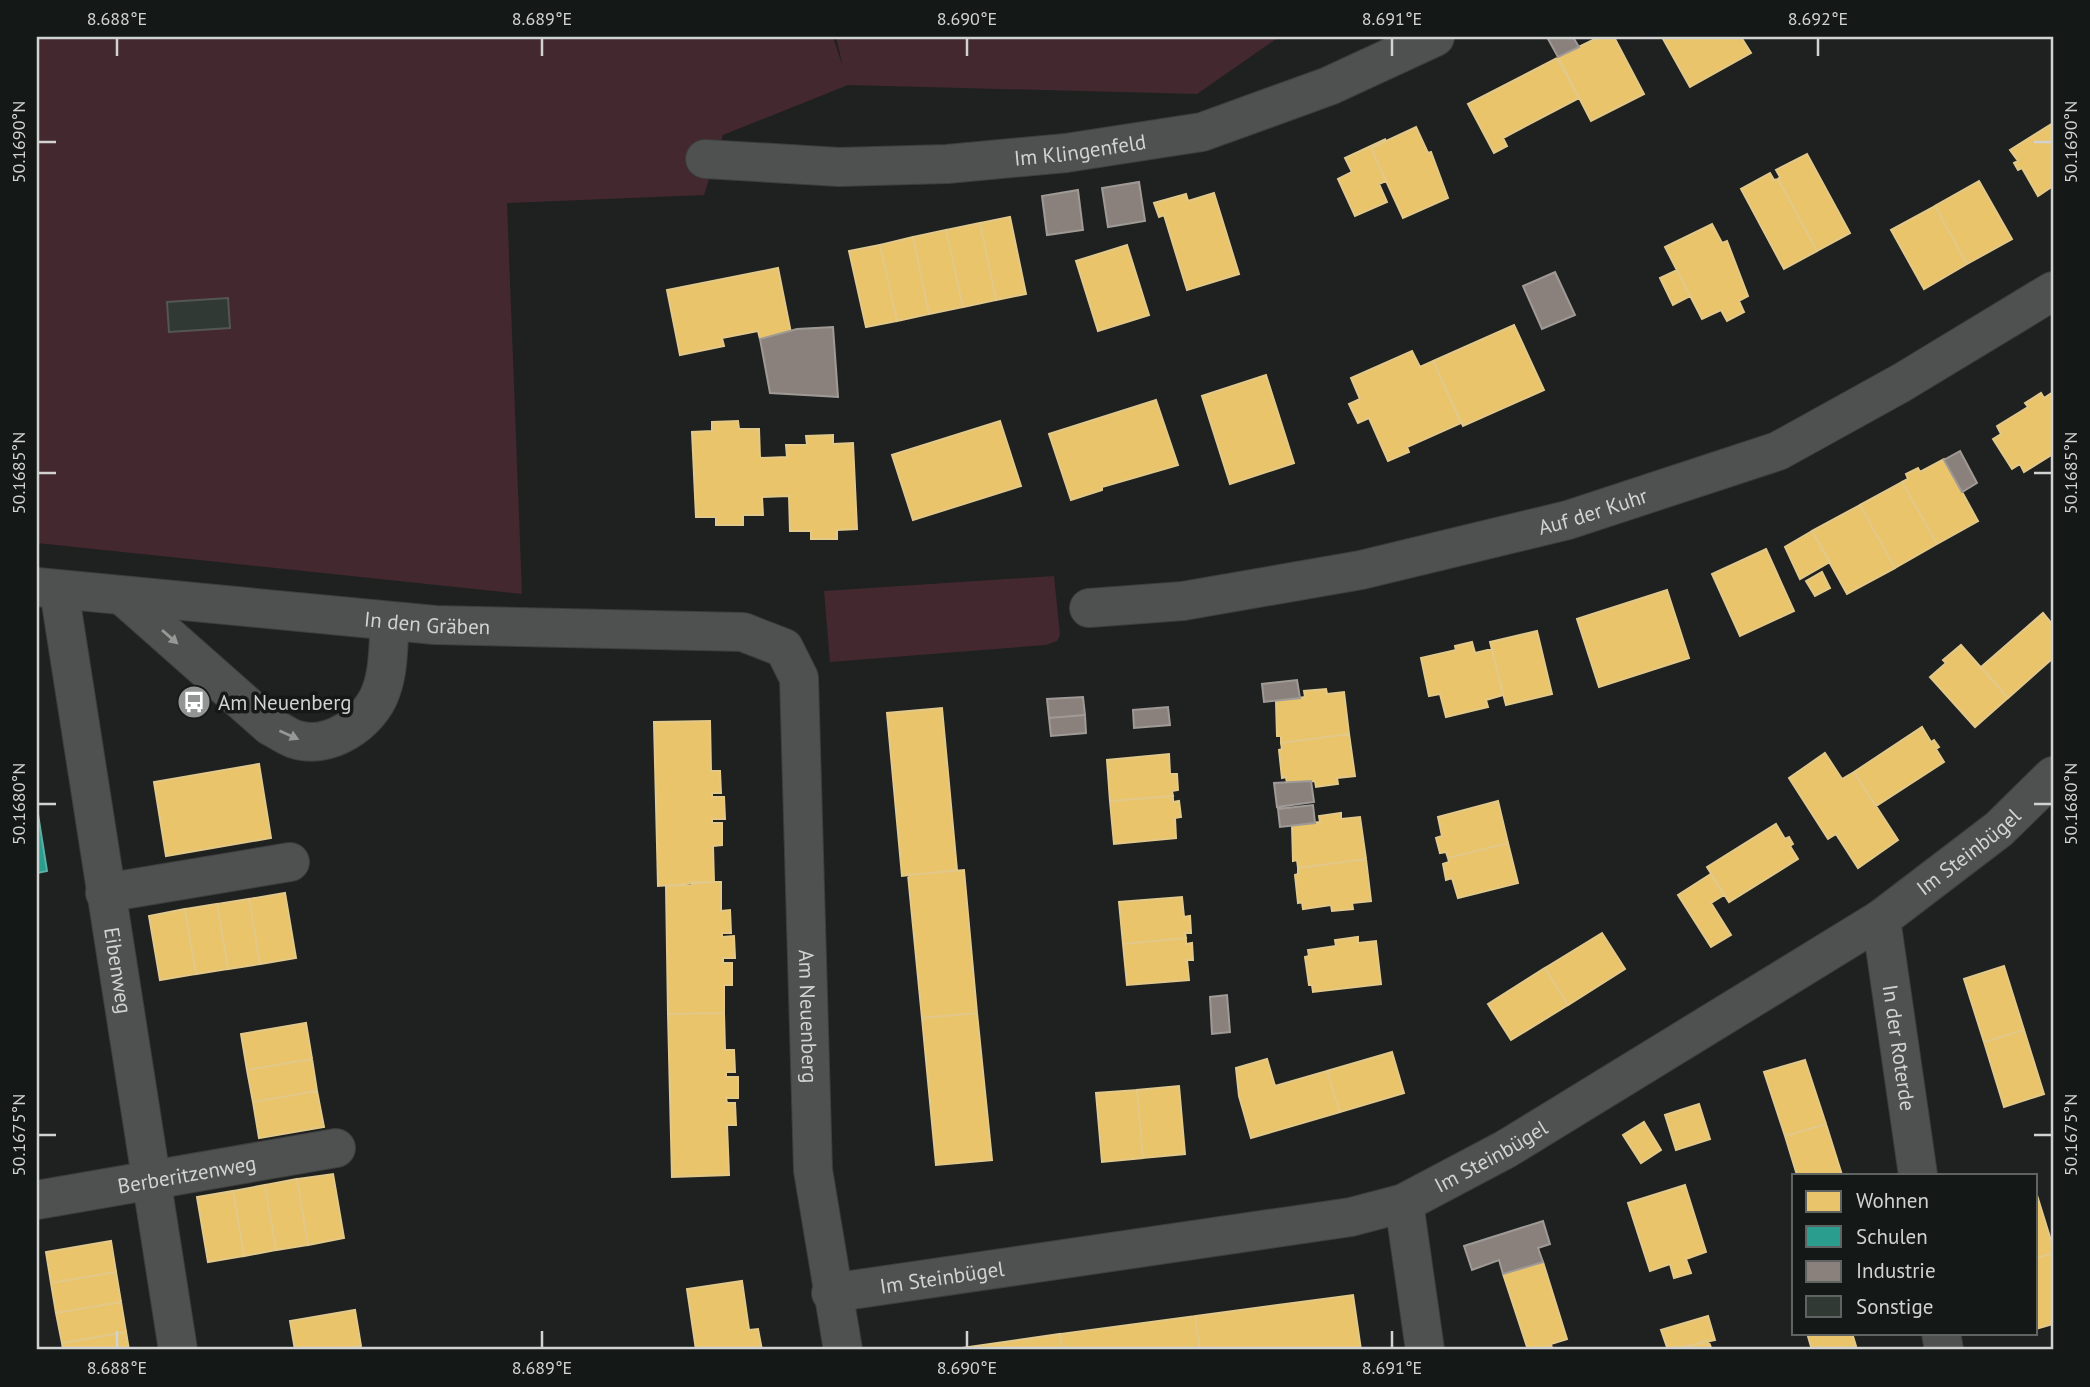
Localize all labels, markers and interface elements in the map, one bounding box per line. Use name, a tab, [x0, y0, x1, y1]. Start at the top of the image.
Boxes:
text: 8.688°E	[87, 7, 147, 30]
text: 8.689°E	[512, 7, 572, 30]
text: 8.690°E	[937, 7, 997, 30]
text: 8.691°E	[1362, 7, 1422, 30]
text: 8.692°E	[1788, 7, 1848, 30]
text: 50.1690°N	[7, 101, 30, 183]
text: 50.1690°N	[2059, 101, 2082, 183]
street label: Im Klingenfeld	[1013, 127, 1148, 171]
text: 50.1685°N	[7, 432, 30, 514]
text: 50.1685°N	[2059, 432, 2082, 514]
street label: Auf der Kuhr	[1535, 481, 1651, 540]
street label: In den Gräben	[363, 605, 491, 640]
one-way arrow	[161, 629, 179, 645]
bus stop icon: Am Neuenberg	[175, 683, 213, 721]
place label: Am Neuenberg	[218, 689, 352, 716]
one-way arrow	[279, 729, 299, 741]
text: 50.1680°N	[7, 763, 30, 845]
text: 50.1680°N	[2059, 763, 2082, 845]
street label: Im Steinbügel	[1911, 802, 2026, 901]
street label: Eibenweg	[98, 925, 139, 1016]
street label: Am Neuenberg	[793, 949, 824, 1084]
street label: In der Roterde	[1877, 983, 1922, 1113]
text: 50.1675°N	[7, 1094, 30, 1176]
text: 50.1675°N	[2059, 1094, 2082, 1176]
street label: Im Steinbügel	[1429, 1113, 1552, 1198]
street label: Berberitzenweg	[115, 1149, 258, 1199]
legend	[1792, 1174, 2038, 1334]
text: Wohnen	[1856, 1187, 1929, 1214]
text: Schulen	[1856, 1223, 1928, 1250]
street label: Im Steinbügel	[878, 1254, 1006, 1299]
text: Industrie	[1856, 1257, 1936, 1284]
text: Sonstige	[1856, 1293, 1933, 1320]
text: 8.688°E	[87, 1356, 147, 1379]
text: 8.689°E	[512, 1356, 572, 1379]
text: 8.690°E	[937, 1356, 997, 1379]
text: 8.691°E	[1362, 1356, 1422, 1379]

